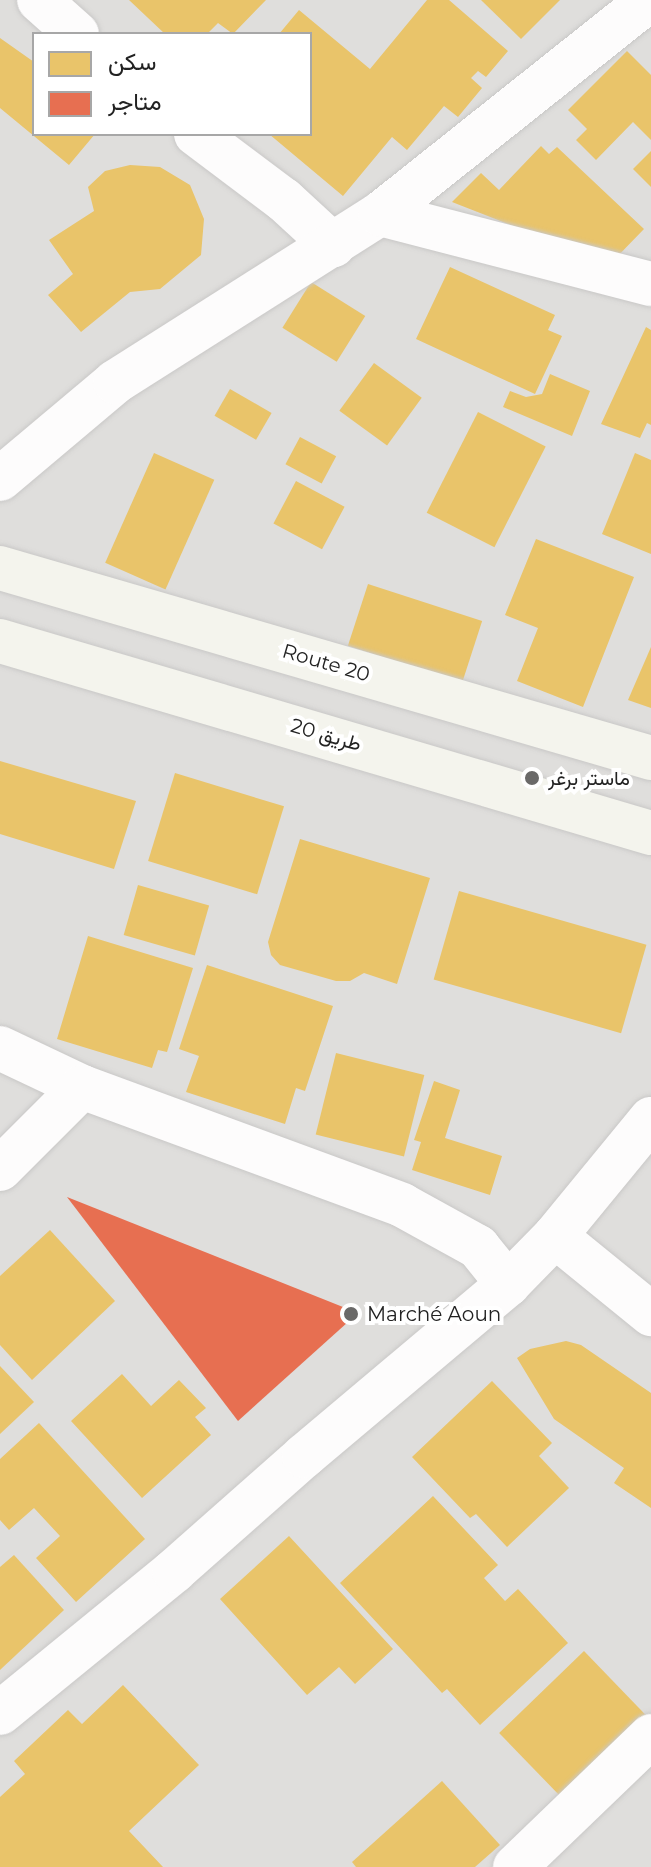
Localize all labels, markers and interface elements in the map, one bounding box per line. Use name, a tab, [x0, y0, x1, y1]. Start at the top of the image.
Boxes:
legend	[32, 32, 312, 136]
text: سكن	[108, 47, 157, 76]
text: متاجر	[108, 87, 162, 116]
street label: Route 20	[279, 639, 373, 687]
street label: طريق 20	[288, 714, 364, 756]
place label: ماستر برغر	[548, 766, 630, 790]
marker: ماستر برغر	[523, 769, 541, 787]
place label: Marché Aoun	[367, 1302, 501, 1326]
marker: Marché Aoun	[342, 1305, 360, 1323]

